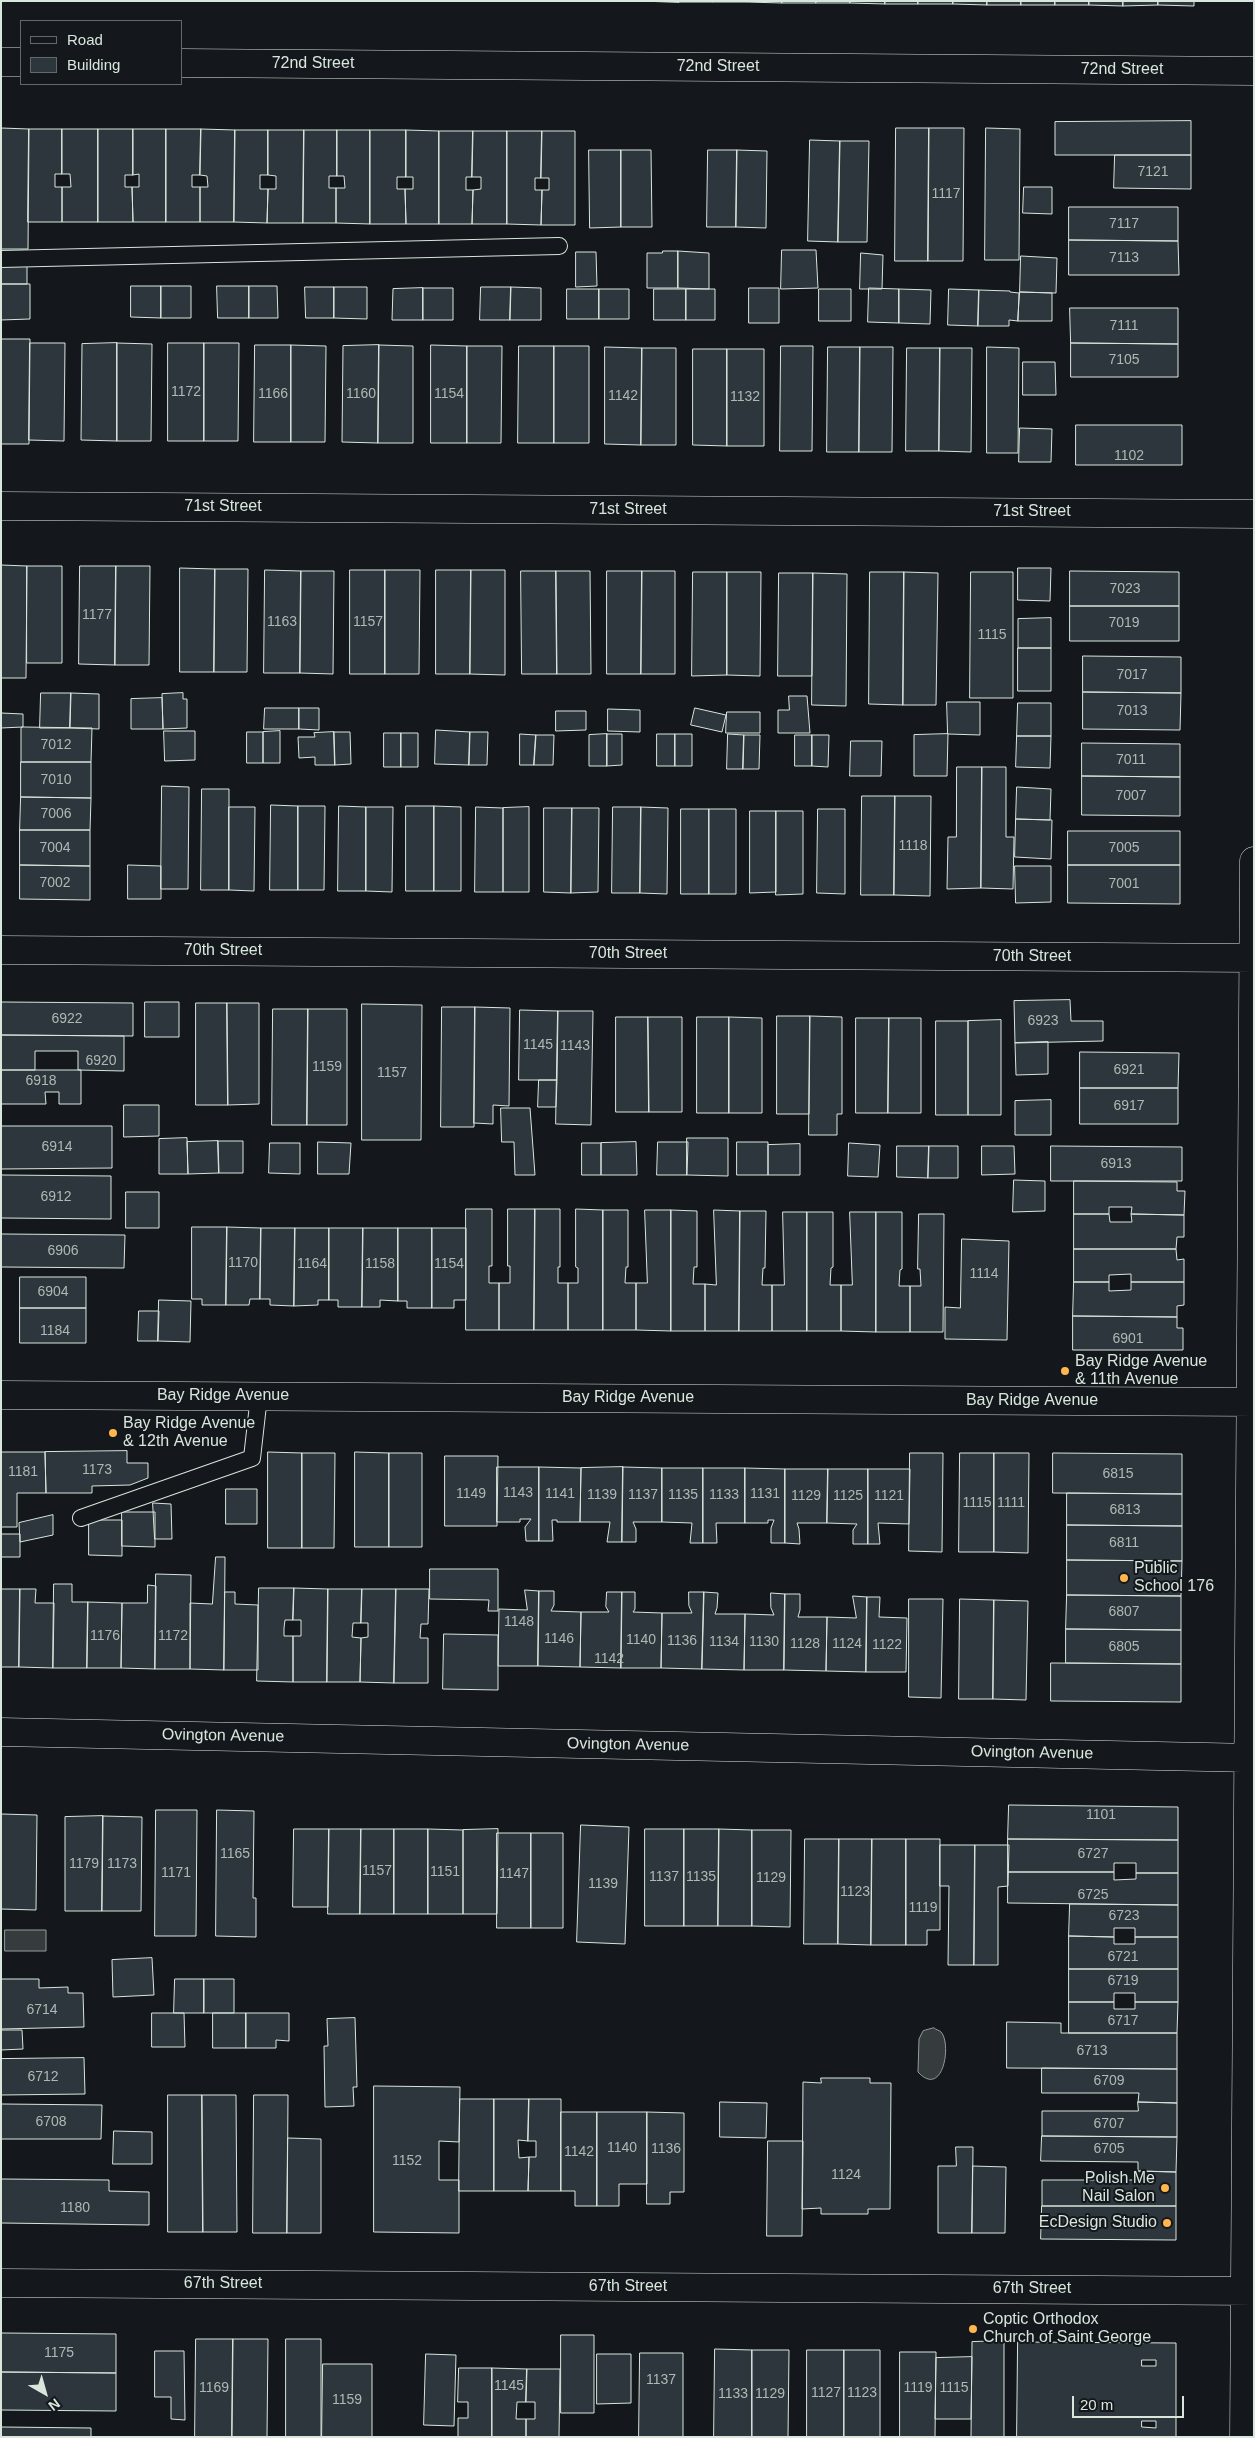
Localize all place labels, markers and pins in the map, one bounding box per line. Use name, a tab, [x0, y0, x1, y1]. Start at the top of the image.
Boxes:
place label: Bay Ridge Avenue & 11th Avenue	[1075, 1352, 1207, 1390]
marker: Bay Ridge Avenue & 11th Avenue	[1059, 1365, 1071, 1377]
place label: Bay Ridge Avenue & 12th Avenue	[123, 1414, 255, 1452]
marker: Bay Ridge Avenue & 12th Avenue	[107, 1427, 119, 1439]
place label: Public School 176	[1134, 1559, 1214, 1597]
marker: Public School 176	[1118, 1572, 1130, 1584]
place label: Polish Me Nail Salon	[1082, 2169, 1155, 2207]
marker: Polish Me Nail Salon	[1159, 2182, 1171, 2194]
place label: EcDesign Studio	[1039, 2213, 1157, 2233]
marker: EcDesign Studio	[1161, 2217, 1173, 2229]
place label: Coptic Orthodox Church of Saint George	[983, 2310, 1151, 2348]
marker: Coptic Orthodox Church of Saint George	[967, 2323, 979, 2335]

